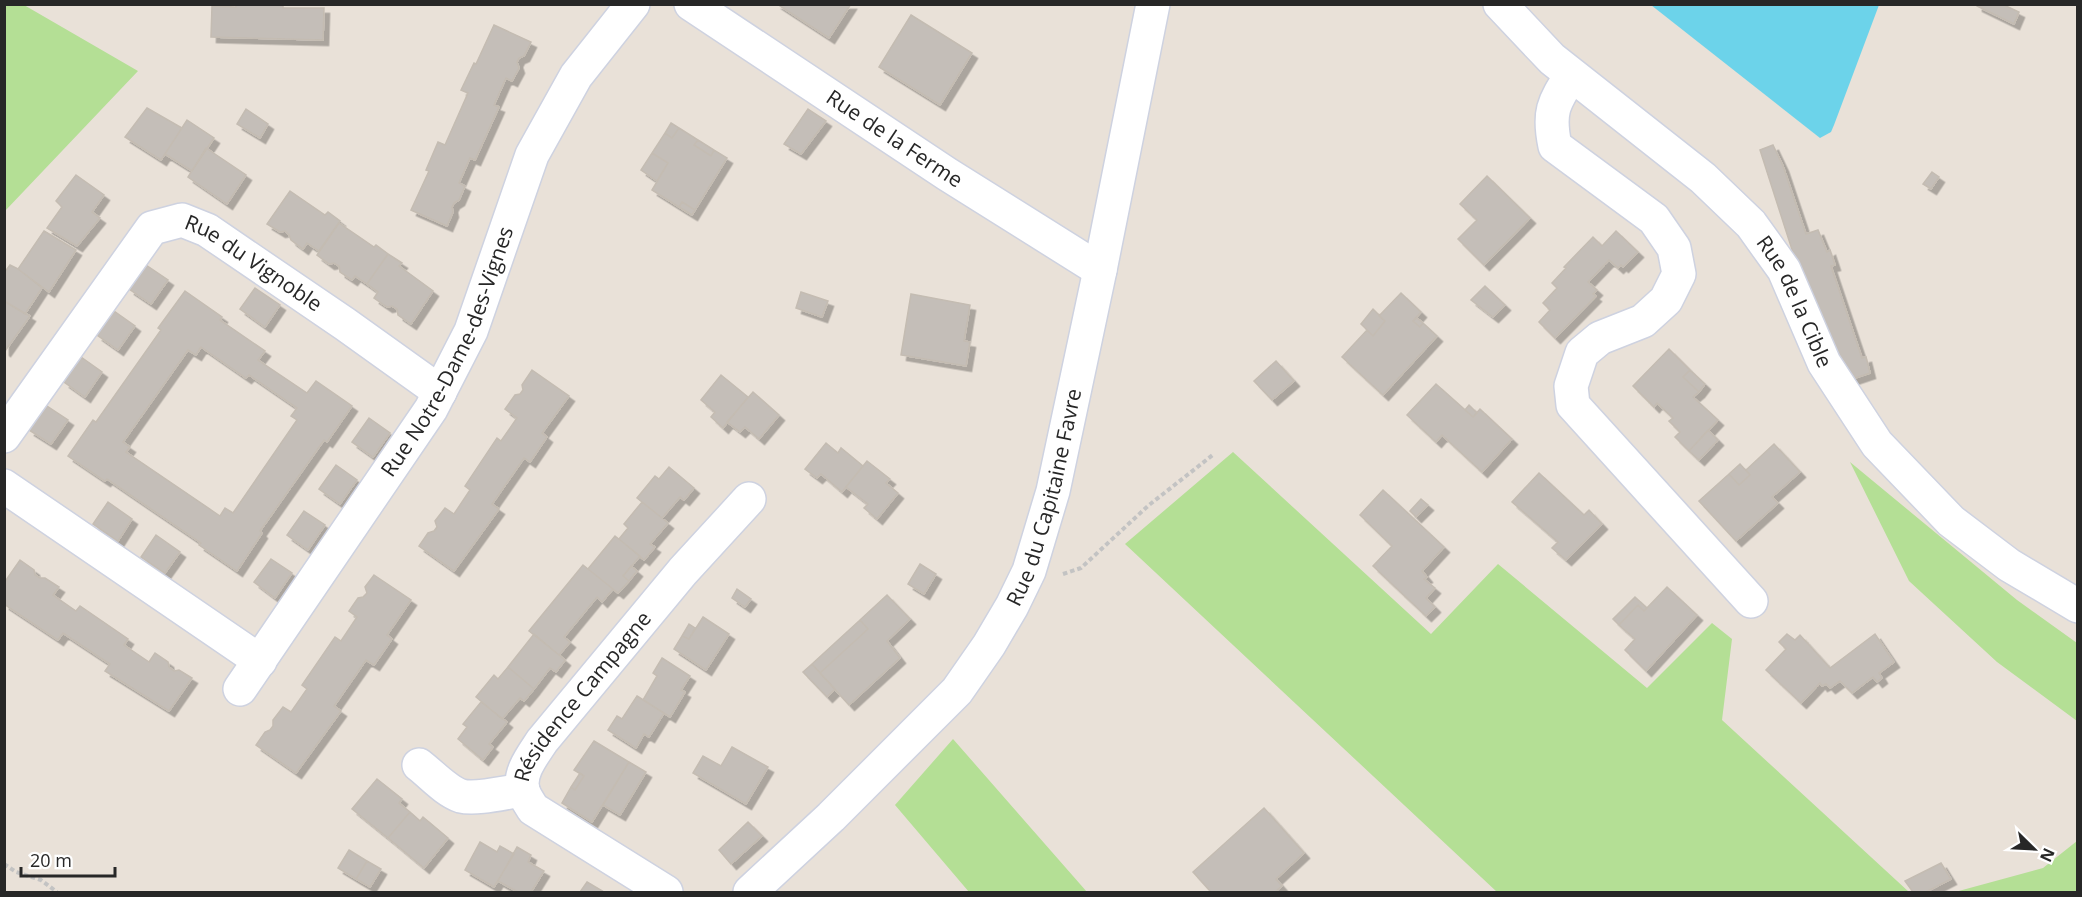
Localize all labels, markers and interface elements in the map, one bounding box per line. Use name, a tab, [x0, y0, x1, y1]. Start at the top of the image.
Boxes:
street label: Rue de la Ferme	[821, 83, 968, 193]
street label: Rue du Vignoble	[181, 208, 328, 317]
street label: Rue Notre-Dame-des-Vignes	[374, 222, 519, 482]
street label: Rue de la Cible	[1751, 229, 1839, 372]
street label: Rue du Capitaine Favre	[999, 386, 1087, 610]
street label: Résidence Campagne	[507, 605, 657, 785]
north arrow	[2004, 819, 2064, 879]
scale bar	[21, 840, 116, 878]
text: N	[2035, 845, 2060, 866]
text: 20 m	[30, 848, 72, 872]

